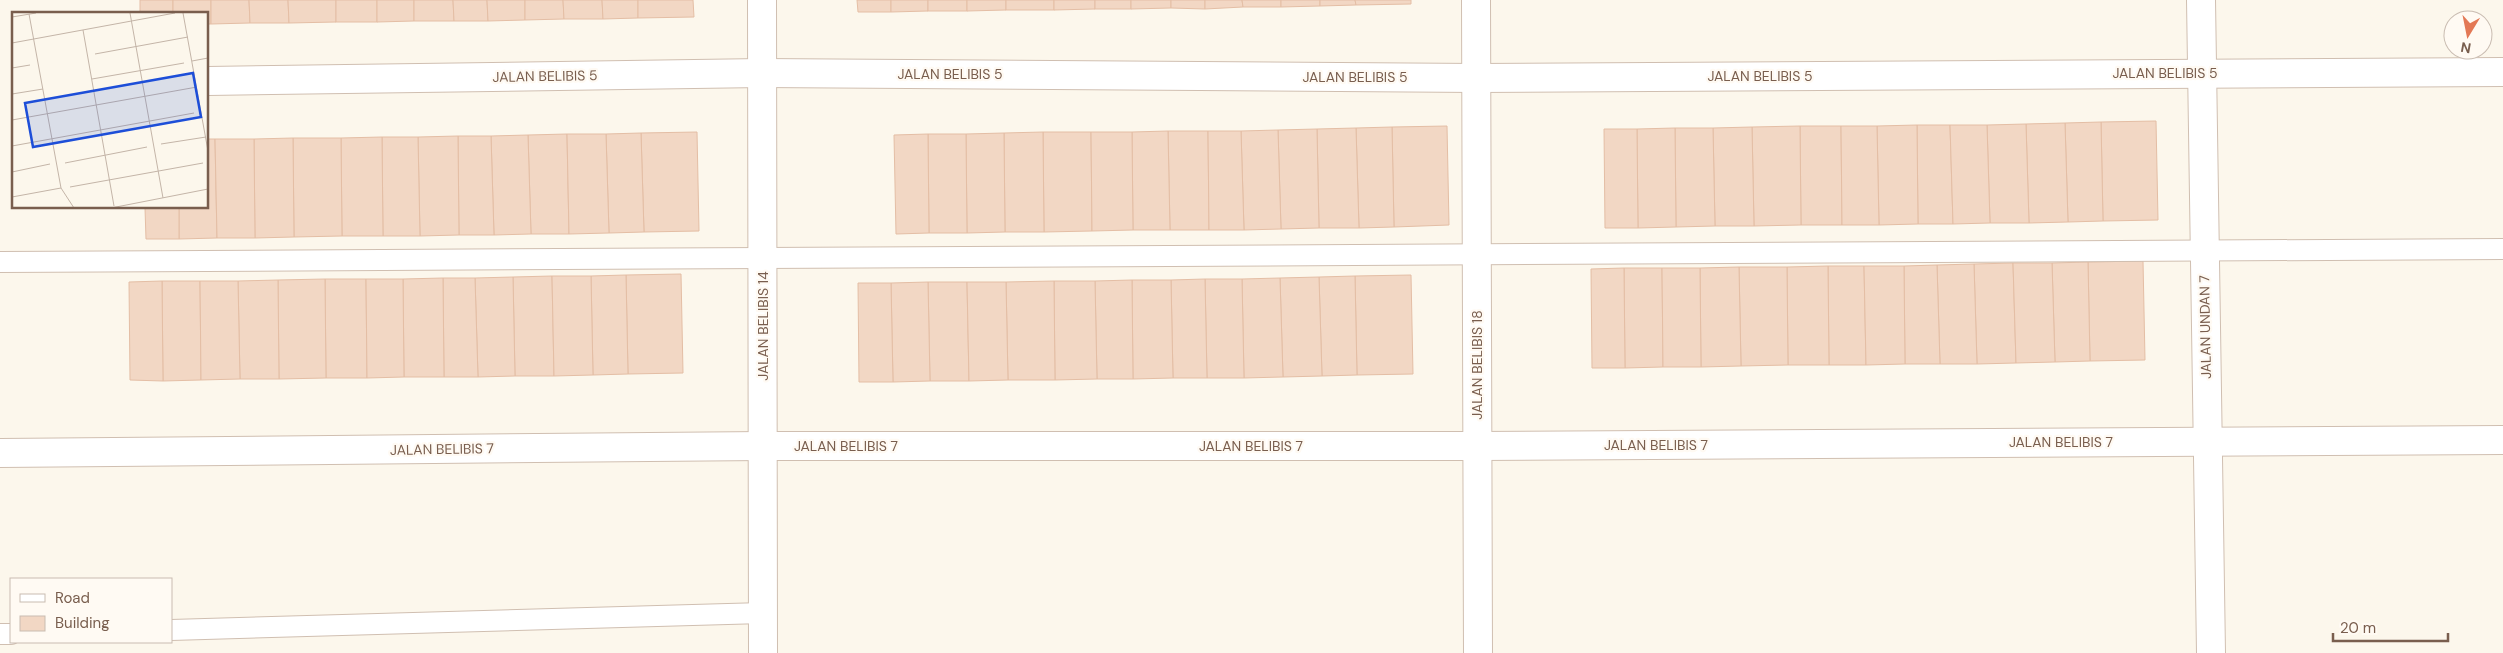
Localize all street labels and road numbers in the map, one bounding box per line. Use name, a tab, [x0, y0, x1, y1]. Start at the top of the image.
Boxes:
street label: JALAN BELIBIS 5	[2112, 64, 2218, 82]
street label: JALAN BELIBIS 5	[897, 65, 1003, 83]
street label: JALAN BELIBIS 5	[492, 66, 598, 86]
street label: JALAN BELIBIS 5	[1707, 67, 1813, 85]
street label: JALAN BELIBIS 5	[1302, 68, 1408, 86]
street label: JALAN BELIBIS 14	[754, 271, 772, 381]
street label: JALAN UNDAN 7	[2195, 275, 2215, 379]
street label: JALAN BELIBIS 18	[1468, 310, 1486, 420]
street label: JALAN BELIBIS 7	[2009, 433, 2113, 451]
street label: JALAN BELIBIS 7	[1604, 436, 1708, 454]
street label: JALAN BELIBIS 7	[794, 437, 898, 455]
street label: JALAN BELIBIS 7	[1199, 437, 1303, 455]
street label: JALAN BELIBIS 7	[390, 439, 494, 459]

